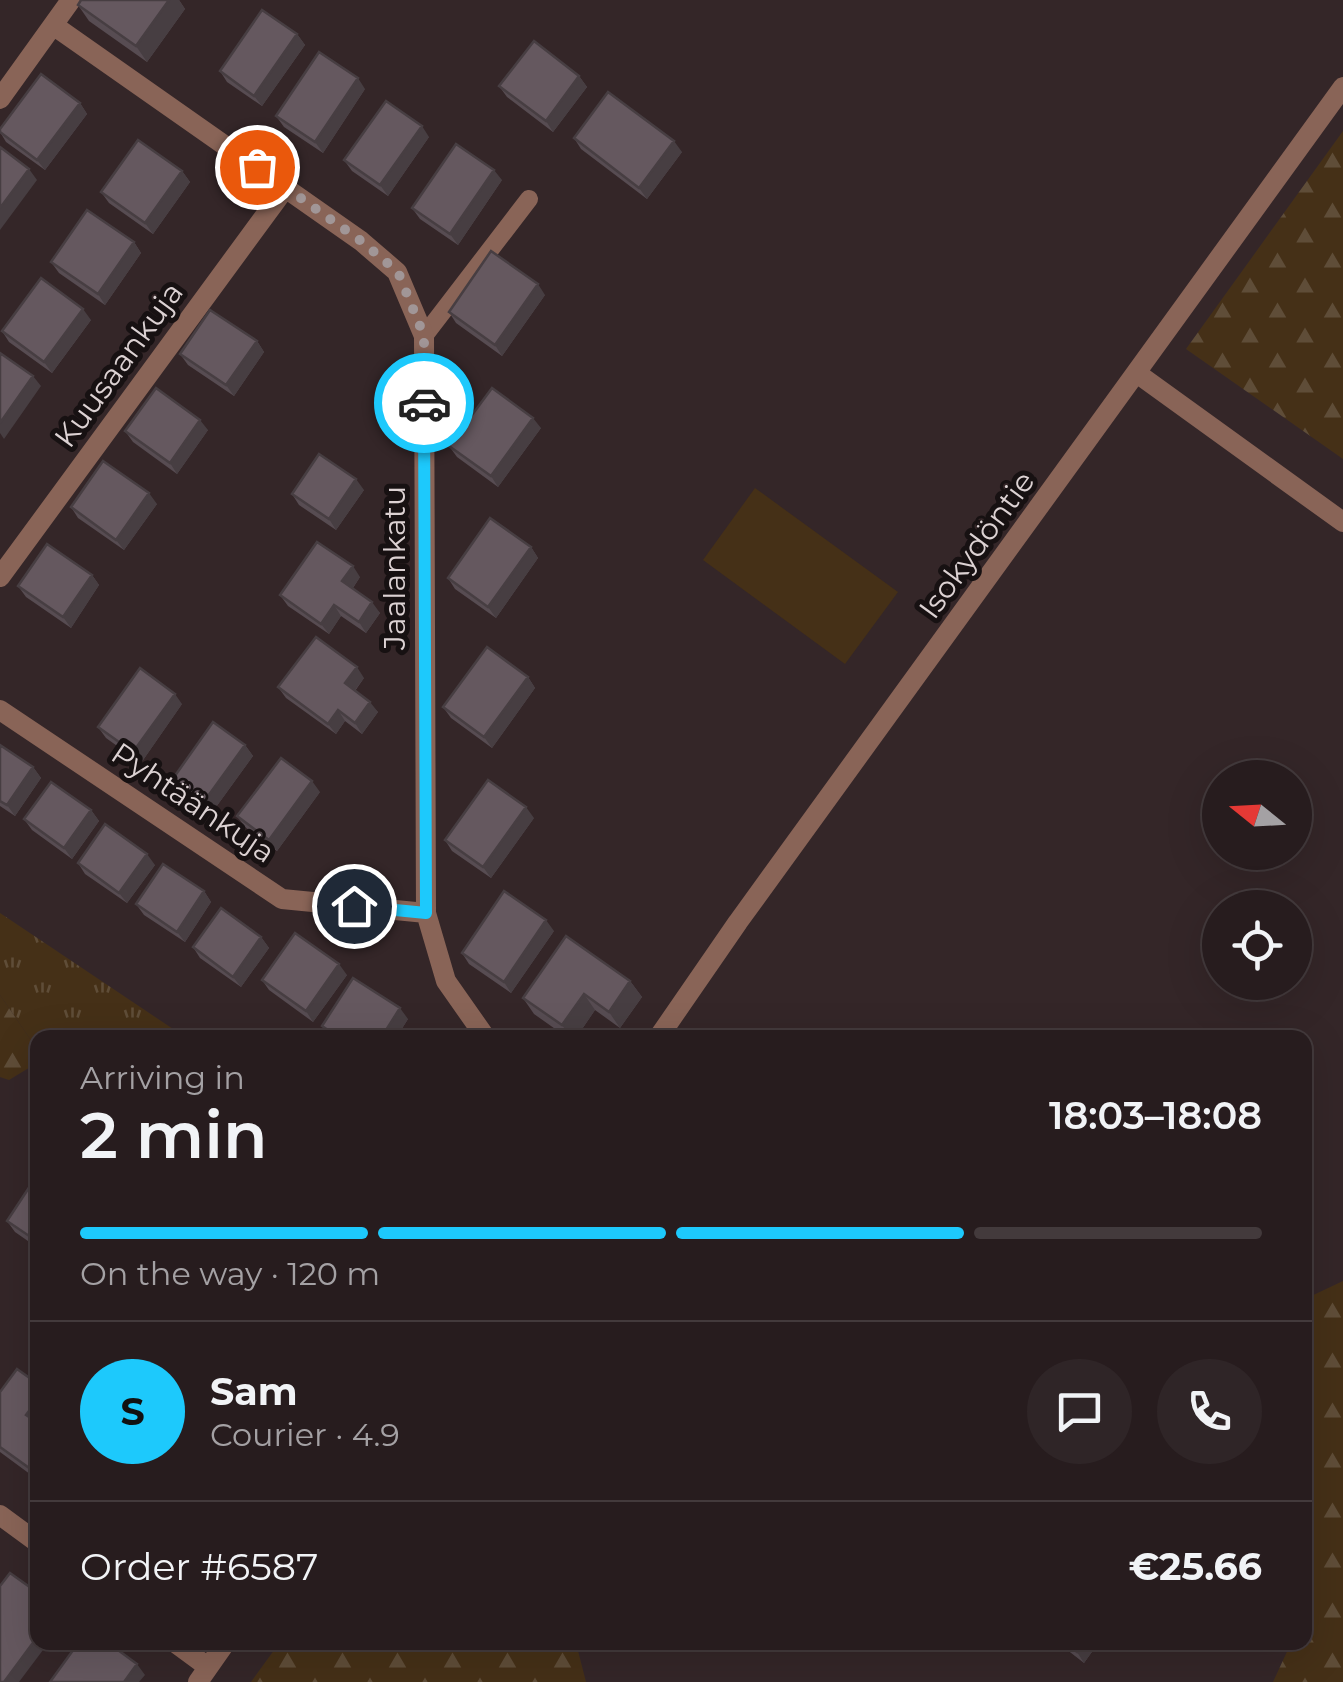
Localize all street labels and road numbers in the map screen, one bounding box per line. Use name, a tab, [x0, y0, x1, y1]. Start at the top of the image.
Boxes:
street label: Kuusaankuja	[46, 275, 191, 455]
street label: Isokydöntie	[911, 464, 1042, 626]
street label: Jaalankatu	[376, 486, 413, 651]
street label: Pyhtäänkuja	[105, 734, 282, 871]

